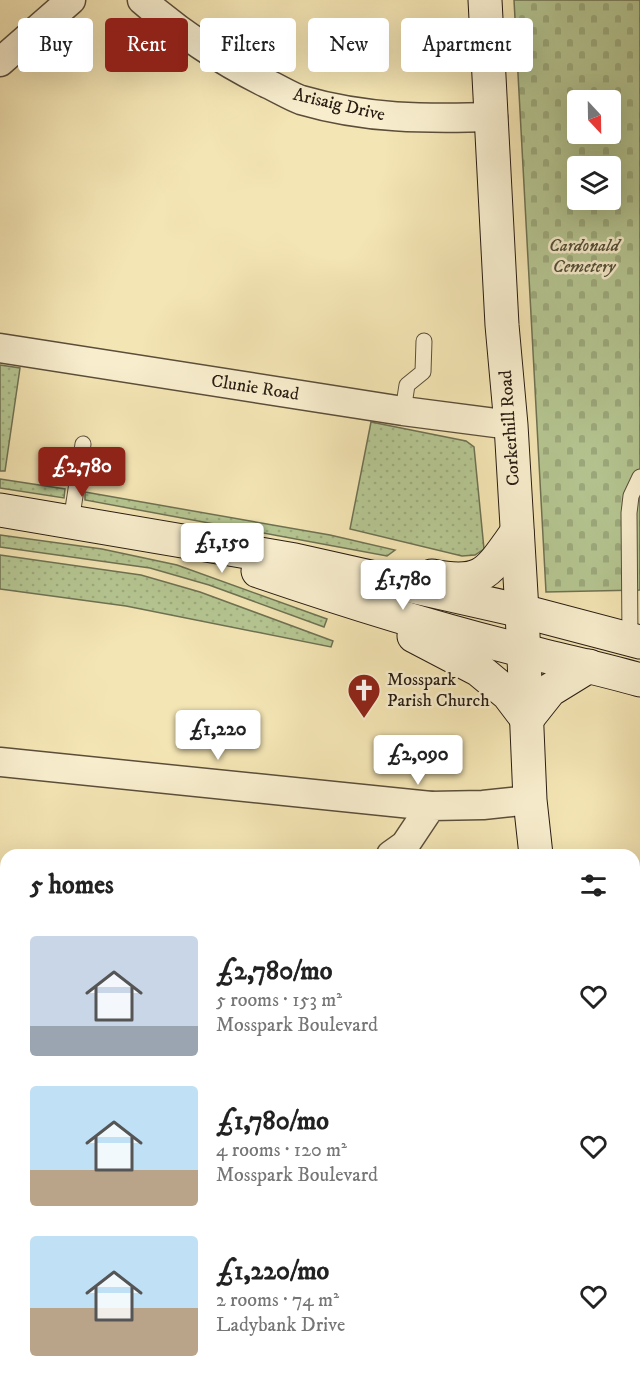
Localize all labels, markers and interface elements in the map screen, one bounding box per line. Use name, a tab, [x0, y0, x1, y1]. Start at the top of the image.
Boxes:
chip: Buy	[18, 18, 93, 72]
chip: Rent	[105, 18, 188, 72]
chip: Filters	[200, 18, 296, 72]
chip: New	[308, 18, 389, 72]
chip: Apartment	[401, 18, 533, 72]
street label: Arisaig Drive	[291, 84, 387, 126]
north arrow	[567, 90, 621, 144]
map controls	[567, 90, 621, 210]
button: layers	[567, 156, 621, 210]
park label: Cardonald Cemetery	[549, 235, 622, 278]
street label: Corkerhill Road	[495, 369, 525, 487]
street label: Clunie Road	[210, 370, 301, 406]
pin: £2,780	[33, 447, 131, 498]
text: £2,780	[52, 454, 112, 479]
pin: £1,150	[173, 523, 271, 574]
text: £1,150	[195, 530, 249, 555]
pin: £1,780	[354, 560, 452, 611]
text: £1,780	[375, 567, 431, 592]
place label: Mosspark Parish Church	[387, 669, 490, 712]
church icon: Mosspark Parish Church	[346, 672, 382, 719]
pin: £1,220	[169, 710, 267, 761]
text: £1,220	[190, 717, 247, 742]
pin: £2,090	[369, 735, 467, 786]
text: £2,090	[388, 742, 448, 767]
text: 5 homes	[30, 869, 114, 902]
icon: filters	[577, 869, 610, 902]
text: £2,780/mo	[216, 955, 332, 988]
icon: home	[78, 960, 150, 1032]
icon: heart	[577, 980, 610, 1013]
text: 5 rooms · 153 m²	[216, 988, 342, 1013]
text: Mosspark Boulevard	[216, 1013, 378, 1038]
text: £1,780/mo	[216, 1105, 329, 1138]
icon: home	[78, 1110, 150, 1182]
icon: heart	[577, 1130, 610, 1163]
text: 4 rooms · 120 m²	[216, 1138, 347, 1163]
text: Mosspark Boulevard	[216, 1163, 378, 1188]
text: £1,220/mo	[216, 1255, 329, 1288]
icon: home	[78, 1260, 150, 1332]
icon: heart	[577, 1280, 610, 1313]
text: 2 rooms · 74 m²	[216, 1288, 339, 1313]
text: Ladybank Drive	[216, 1313, 345, 1338]

